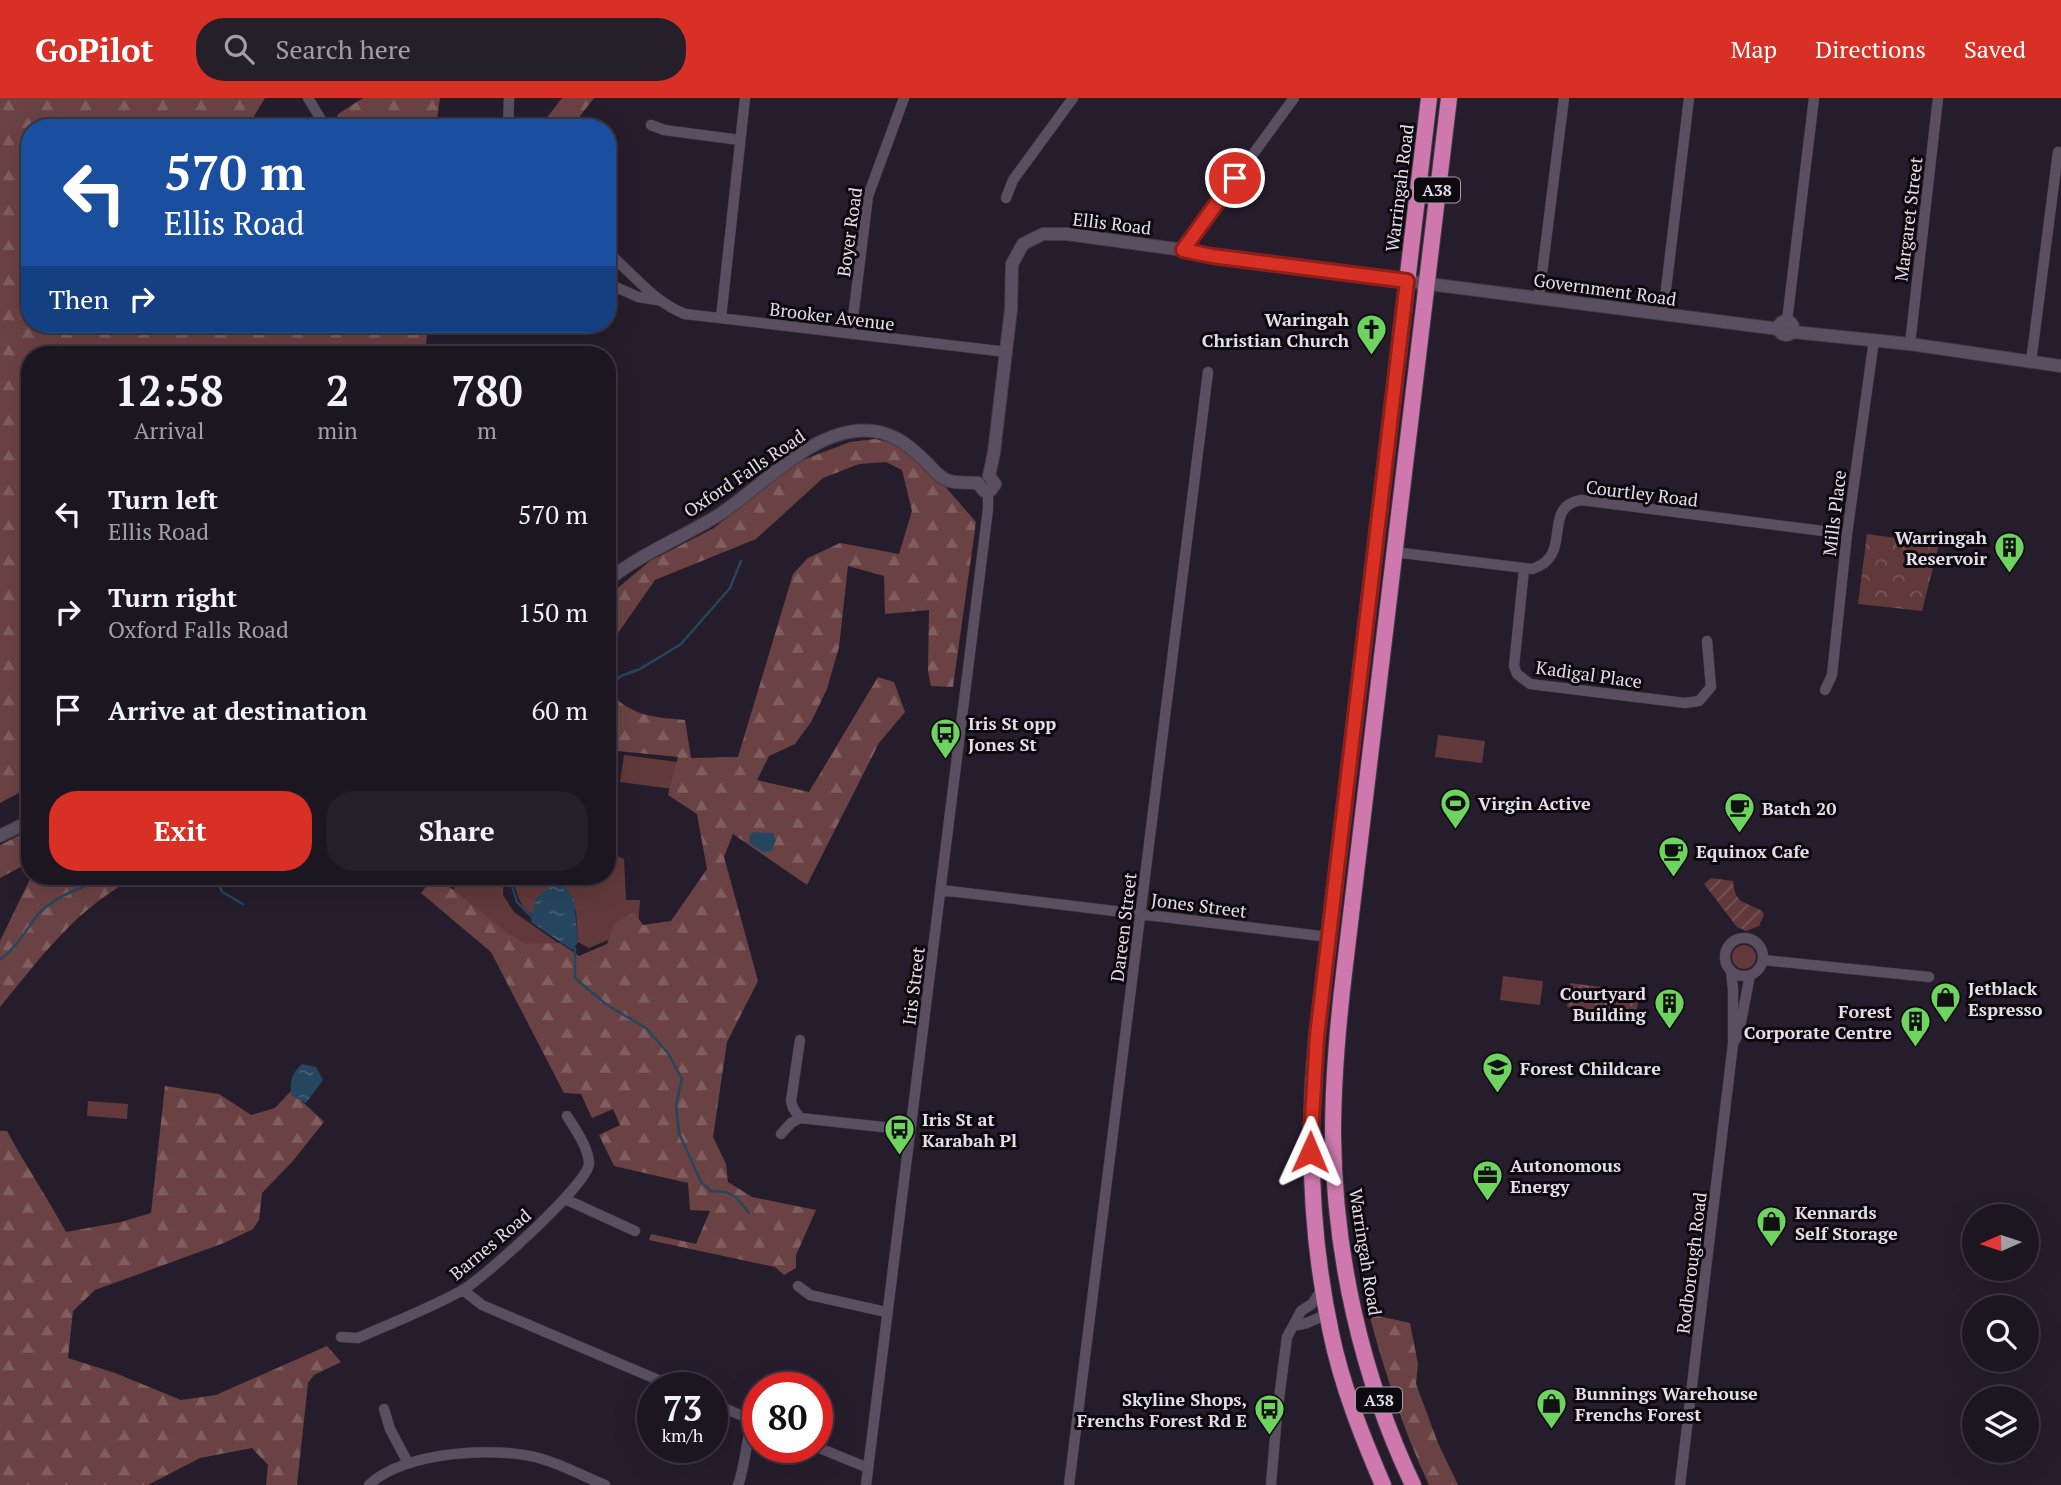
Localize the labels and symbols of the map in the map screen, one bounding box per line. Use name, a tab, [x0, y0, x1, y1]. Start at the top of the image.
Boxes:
street label: Warringah Road	[1379, 123, 1419, 253]
pin	[1205, 148, 1265, 208]
street label: Margaret Street	[1888, 155, 1928, 283]
road number: A38	[1414, 178, 1460, 202]
street label: Boyer Road	[831, 186, 867, 278]
street label: Ellis Road	[1071, 206, 1153, 240]
street label: Government Road	[1532, 267, 1678, 311]
street label: Brooker Avenue	[768, 296, 896, 336]
place label: Waringah Christian Church	[1202, 307, 1349, 352]
church icon: Waringah Christian Church	[1355, 312, 1389, 356]
street label: Oxford Falls Road	[679, 424, 809, 522]
street label: Mills Place	[1817, 469, 1851, 557]
street label: Courtley Road	[1585, 474, 1699, 512]
place label: Warringah Reservoir	[1895, 525, 1987, 570]
building icon: Warringah Reservoir	[1993, 530, 2027, 574]
street label: Kadigal Place	[1534, 655, 1644, 693]
place label: Iris St opp Jones St	[968, 711, 1056, 756]
bus stop icon: Iris St opp Jones St	[928, 716, 962, 760]
sports icon: Virgin Active	[1438, 786, 1472, 830]
place label: Virgin Active	[1478, 791, 1591, 815]
cafe icon: Batch 20	[1722, 791, 1756, 835]
place label: Batch 20	[1762, 796, 1836, 820]
cafe icon: Equinox Cafe	[1656, 834, 1690, 878]
place label: Equinox Cafe	[1696, 839, 1810, 863]
street label: Dareen Street	[1104, 871, 1142, 983]
street label: Jones Street	[1150, 887, 1248, 923]
street label: Iris Street	[896, 945, 930, 1027]
place label: Jetblack Espresso	[1968, 976, 2043, 1021]
place label: Courtyard Building	[1560, 981, 1647, 1026]
shop icon: Jetblack Espresso	[1928, 981, 1962, 1025]
building icon: Courtyard Building	[1652, 986, 1686, 1030]
place label: Forest Corporate Centre	[1744, 999, 1892, 1044]
building icon: Forest Corporate Centre	[1898, 1004, 1932, 1048]
school or university icon: Forest Childcare	[1480, 1051, 1514, 1095]
place label: Forest Childcare	[1520, 1056, 1661, 1080]
place label: Iris St at Karabah Pl	[922, 1107, 1017, 1152]
bus stop icon: Iris St at Karabah Pl	[882, 1112, 916, 1156]
position arrow	[1273, 1115, 1347, 1189]
place label: Autonomous Energy	[1510, 1153, 1621, 1198]
office icon: Autonomous Energy	[1470, 1158, 1504, 1202]
street label: Warringah Road	[1344, 1187, 1388, 1317]
street label: Rodborough Road	[1670, 1191, 1712, 1335]
place label: Kennards Self Storage	[1795, 1200, 1898, 1245]
street label: Barnes Road	[444, 1203, 536, 1285]
north arrow	[1962, 1204, 2039, 1281]
shop icon: Kennards Self Storage	[1755, 1205, 1789, 1249]
speed limit sign: 80	[742, 1372, 833, 1463]
place label: Bunnings Warehouse Frenchs Forest	[1575, 1381, 1758, 1426]
shop icon: Bunnings Warehouse Frenchs Forest	[1535, 1386, 1569, 1430]
place label: Skyline Shops, Frenchs Forest Rd E	[1077, 1387, 1247, 1432]
road number: A38	[1356, 1388, 1402, 1412]
bus stop icon: Skyline Shops, Frenchs Forest Rd E	[1253, 1392, 1287, 1436]

